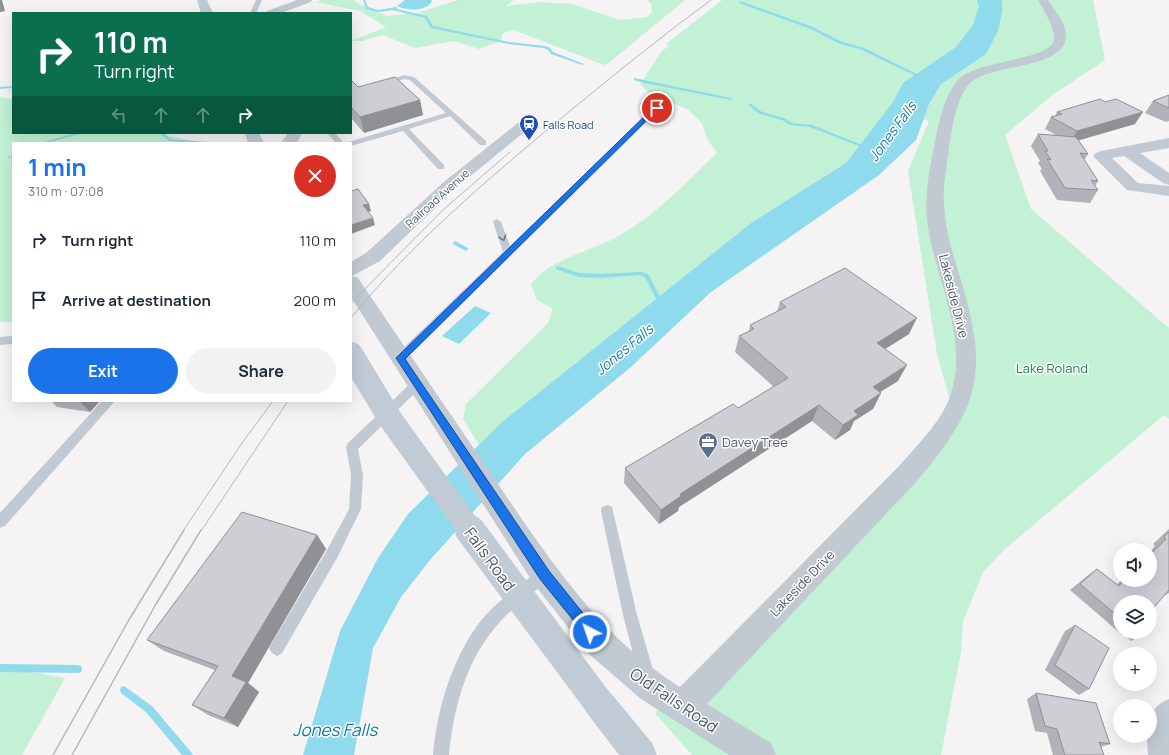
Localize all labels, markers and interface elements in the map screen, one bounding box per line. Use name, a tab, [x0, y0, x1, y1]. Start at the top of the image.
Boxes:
text: 110 m	[94, 23, 168, 61]
icon: right	[28, 28, 80, 80]
text: Turn right	[94, 59, 175, 83]
pin	[640, 91, 674, 125]
water label: Jones Falls	[864, 96, 921, 165]
icon: arrive	[646, 97, 668, 119]
icon: left	[108, 104, 130, 126]
icon: ahead	[150, 104, 172, 126]
icon: ahead	[192, 104, 214, 126]
icon: right	[234, 104, 256, 126]
station icon: Falls Road	[518, 113, 540, 141]
place label: Falls Road	[543, 117, 594, 132]
text: 1 min	[28, 150, 87, 183]
button: close	[294, 155, 336, 197]
street label: Railroad Avenue	[402, 165, 473, 231]
text: 310 m · 07:08	[28, 182, 104, 200]
icon: right	[28, 229, 50, 251]
text: Turn right	[62, 230, 133, 251]
text: 110 m	[299, 230, 336, 251]
one-way arrow	[498, 234, 507, 241]
street label: Lakeside Drive	[935, 252, 973, 340]
icon: arrive	[28, 289, 50, 311]
text: Arrive at destination	[62, 290, 211, 311]
text: 200 m	[293, 290, 336, 311]
water label: Jones Falls	[591, 318, 658, 379]
button: Exit	[28, 348, 178, 394]
button: Share	[186, 348, 336, 394]
park label: Lake Roland	[1016, 359, 1088, 377]
office icon: Davey Tree	[697, 431, 719, 459]
place label: Davey Tree	[722, 433, 788, 451]
street label: Falls Road	[459, 523, 521, 595]
map controls	[1113, 543, 1157, 743]
button: sound	[1113, 543, 1157, 587]
street label: Lakeside Drive	[766, 546, 839, 620]
button: layers	[1113, 595, 1157, 639]
position arrow	[569, 611, 611, 653]
button: +	[1113, 647, 1157, 691]
street label: Old Falls Road	[626, 662, 722, 738]
button: −	[1113, 699, 1157, 743]
water label: Jones Falls	[293, 718, 379, 741]

